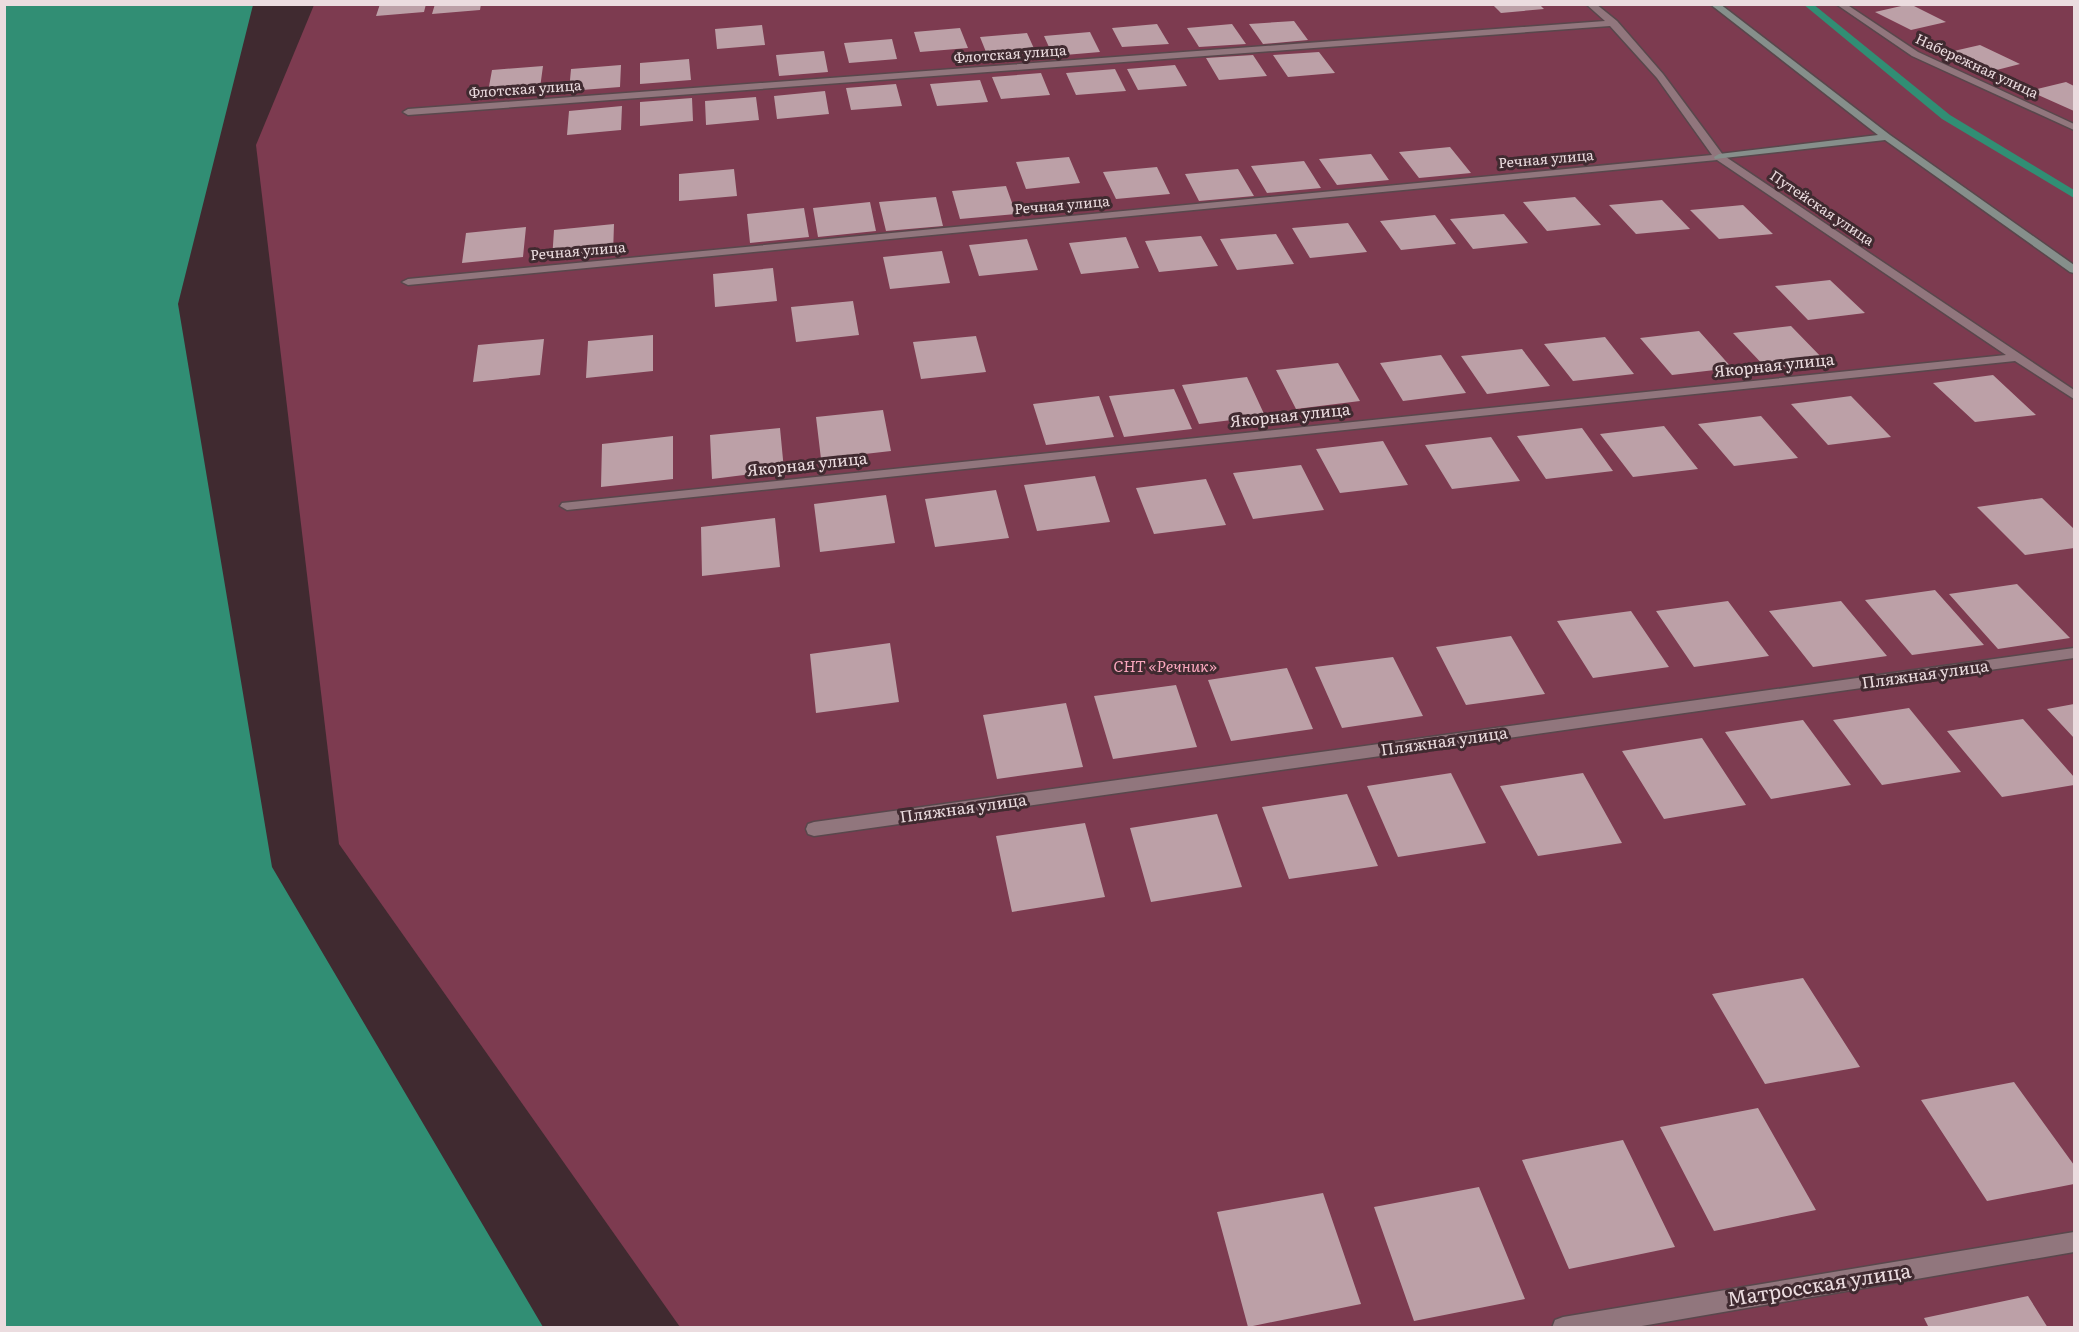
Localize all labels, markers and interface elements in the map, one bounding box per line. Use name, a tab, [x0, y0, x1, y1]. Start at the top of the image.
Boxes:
street label: Набережная улица	[1913, 28, 2043, 103]
street label: Флотская улица	[953, 39, 1068, 67]
street label: Флотская улица	[468, 74, 583, 102]
street label: Речная улица	[1497, 144, 1595, 172]
street label: Путейская улица	[1766, 165, 1879, 250]
street label: Речная улица	[1013, 190, 1111, 218]
street label: Речная улица	[529, 236, 627, 264]
street label: Якорная улица	[1712, 346, 1836, 382]
street label: Якорная улица	[1228, 396, 1352, 432]
street label: Якорная улица	[745, 445, 869, 481]
street label: Пляжная улица	[1860, 652, 1990, 694]
park label: СНТ «Речник»	[1113, 653, 1217, 677]
street label: Пляжная улица	[1379, 719, 1509, 761]
street label: Пляжная улица	[898, 786, 1028, 828]
street label: Матросская улица	[1725, 1254, 1913, 1312]

